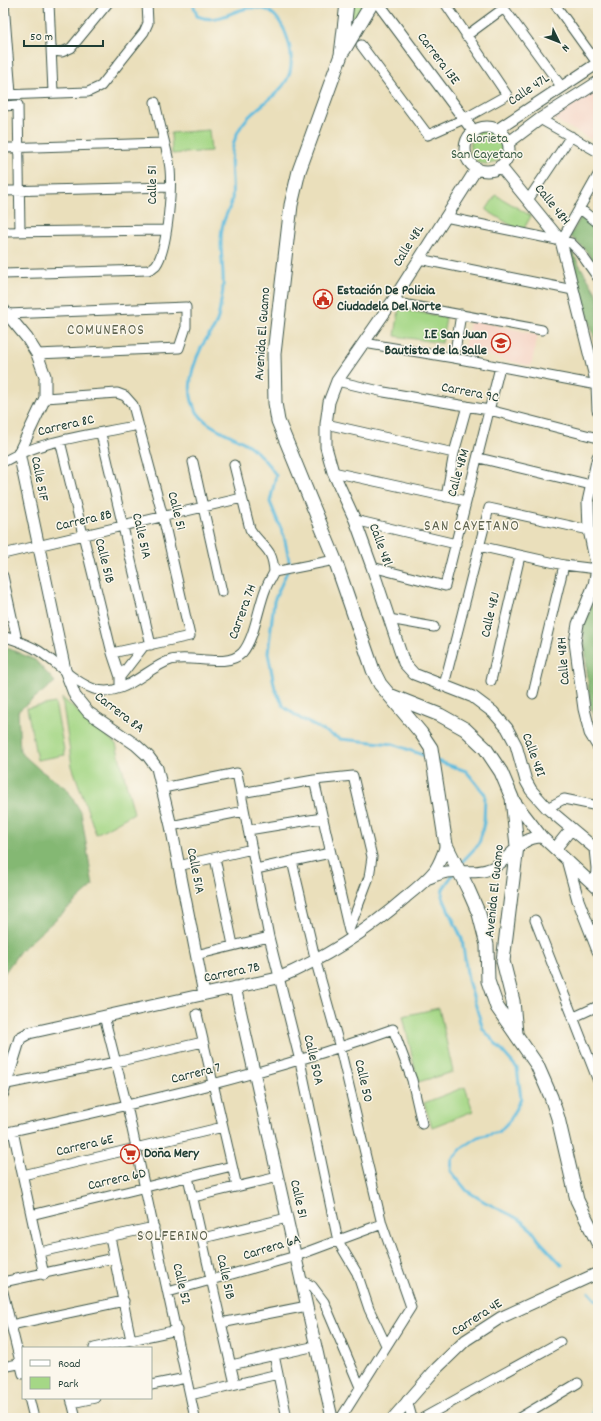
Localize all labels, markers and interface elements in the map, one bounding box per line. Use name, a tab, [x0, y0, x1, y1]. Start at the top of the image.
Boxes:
scale bar	[24, 22, 103, 48]
north arrow	[539, 22, 579, 62]
text: 50 m	[30, 29, 53, 46]
street label: Carrera 13E	[412, 29, 465, 90]
text: N	[557, 40, 573, 55]
street label: Calle 47L	[504, 69, 554, 111]
park label: Glorieta San Cayetano	[451, 129, 523, 165]
street label: Calle 51	[143, 165, 163, 205]
street label: Calle 48H	[529, 180, 575, 230]
street label: Calle 48L	[388, 221, 430, 271]
place label: Estación De Policia Ciudadela Del Norte	[337, 281, 441, 317]
street label: Avenida El Guamo	[250, 287, 276, 381]
public building icon: Estación De Policia Ciudadela Del Norte	[312, 288, 334, 310]
district label: COMUNEROS	[67, 320, 145, 342]
place label: I.E San Juan Bautista de la Salle	[385, 325, 488, 361]
school or university icon: I.E San Juan Bautista de la Salle	[490, 332, 512, 354]
street label: Carrera 9C	[439, 378, 501, 408]
street label: Carrera 8C	[36, 410, 96, 442]
street label: Calle 48M	[443, 447, 475, 499]
street label: Calle 51F	[25, 455, 53, 504]
street label: Calle 51	[162, 490, 190, 532]
street label: Carrera 8B	[54, 505, 114, 537]
street label: Calle 51A	[126, 511, 156, 561]
district label: SAN CAYETANO	[424, 516, 520, 538]
street label: Calle 48l	[363, 521, 397, 570]
street label: Calle 51B	[89, 536, 119, 586]
street label: Carrera 7H	[224, 582, 262, 642]
street label: Calle 48J	[476, 590, 506, 640]
street label: Calle 48H	[552, 636, 576, 686]
street label: Carrera 8A	[90, 687, 149, 739]
street label: Calle 48I	[516, 730, 550, 780]
street label: Avenida El Guamo	[480, 843, 510, 939]
street label: Calle 51A	[181, 846, 209, 896]
street label: Carrera 7B	[202, 957, 262, 989]
street label: Calle 50A	[297, 1033, 329, 1088]
street label: Calle 50	[348, 1057, 378, 1105]
street label: Carrera 7	[169, 1058, 223, 1090]
street label: Carrera 6E	[54, 1130, 116, 1162]
supermarket icon: Doña Mery	[119, 1143, 141, 1165]
place label: Doña Mery	[144, 1144, 200, 1164]
street label: Carrera 6D	[86, 1164, 148, 1196]
street label: Calle 51	[284, 1178, 312, 1220]
district label: SOLFERINO	[137, 1226, 209, 1248]
street label: Carrera 6A	[241, 1230, 304, 1266]
street label: Calle 51B	[210, 1253, 240, 1302]
street label: Calle 52	[167, 1261, 195, 1307]
street label: Carrera 4E	[448, 1294, 507, 1342]
legend	[22, 1347, 152, 1399]
text: Road	[58, 1356, 80, 1373]
text: Park	[58, 1376, 79, 1393]

